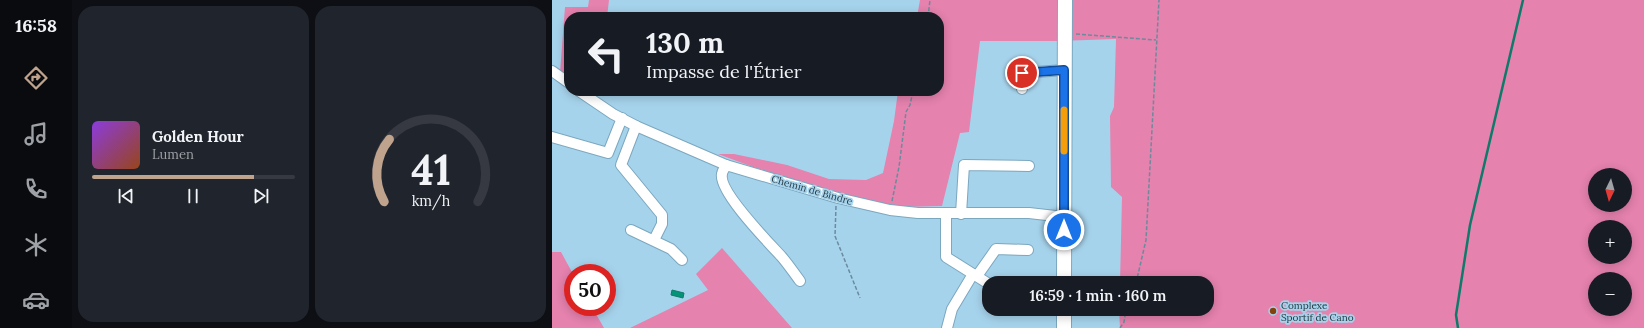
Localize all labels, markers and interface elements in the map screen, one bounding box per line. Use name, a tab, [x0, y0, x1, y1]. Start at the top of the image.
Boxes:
text: 16:58	[15, 14, 57, 37]
text: 130 m	[646, 25, 724, 61]
icon: left	[580, 28, 632, 80]
pin	[1005, 56, 1039, 90]
text: Impasse de l'Étrier	[646, 60, 802, 83]
icon: arrive	[1011, 62, 1033, 84]
icon: directions	[22, 64, 50, 92]
icon: music	[22, 120, 50, 148]
text: Golden Hour	[152, 127, 244, 146]
text: 41	[411, 143, 450, 196]
text: Lumen	[152, 146, 194, 163]
north arrow	[1588, 168, 1632, 212]
map controls	[1588, 168, 1632, 316]
street label: Chemin de Bindre	[770, 172, 855, 208]
icon: phone	[22, 175, 50, 203]
icon: previous	[115, 185, 137, 207]
icon: pause	[182, 185, 204, 207]
icon: next	[250, 185, 272, 207]
text: km/h	[411, 192, 450, 211]
position arrow	[1043, 209, 1085, 251]
button: +	[1588, 220, 1632, 264]
icon: climate	[22, 231, 50, 259]
speed limit sign: 50	[564, 264, 616, 316]
button: −	[1588, 272, 1632, 316]
icon: car	[22, 286, 50, 314]
text: 16:59 · 1 min · 160 m	[1029, 286, 1167, 305]
place label: Complexe Sportif de Cano	[1281, 299, 1354, 324]
marker: Complexe Sportif de Cano	[1268, 306, 1278, 316]

